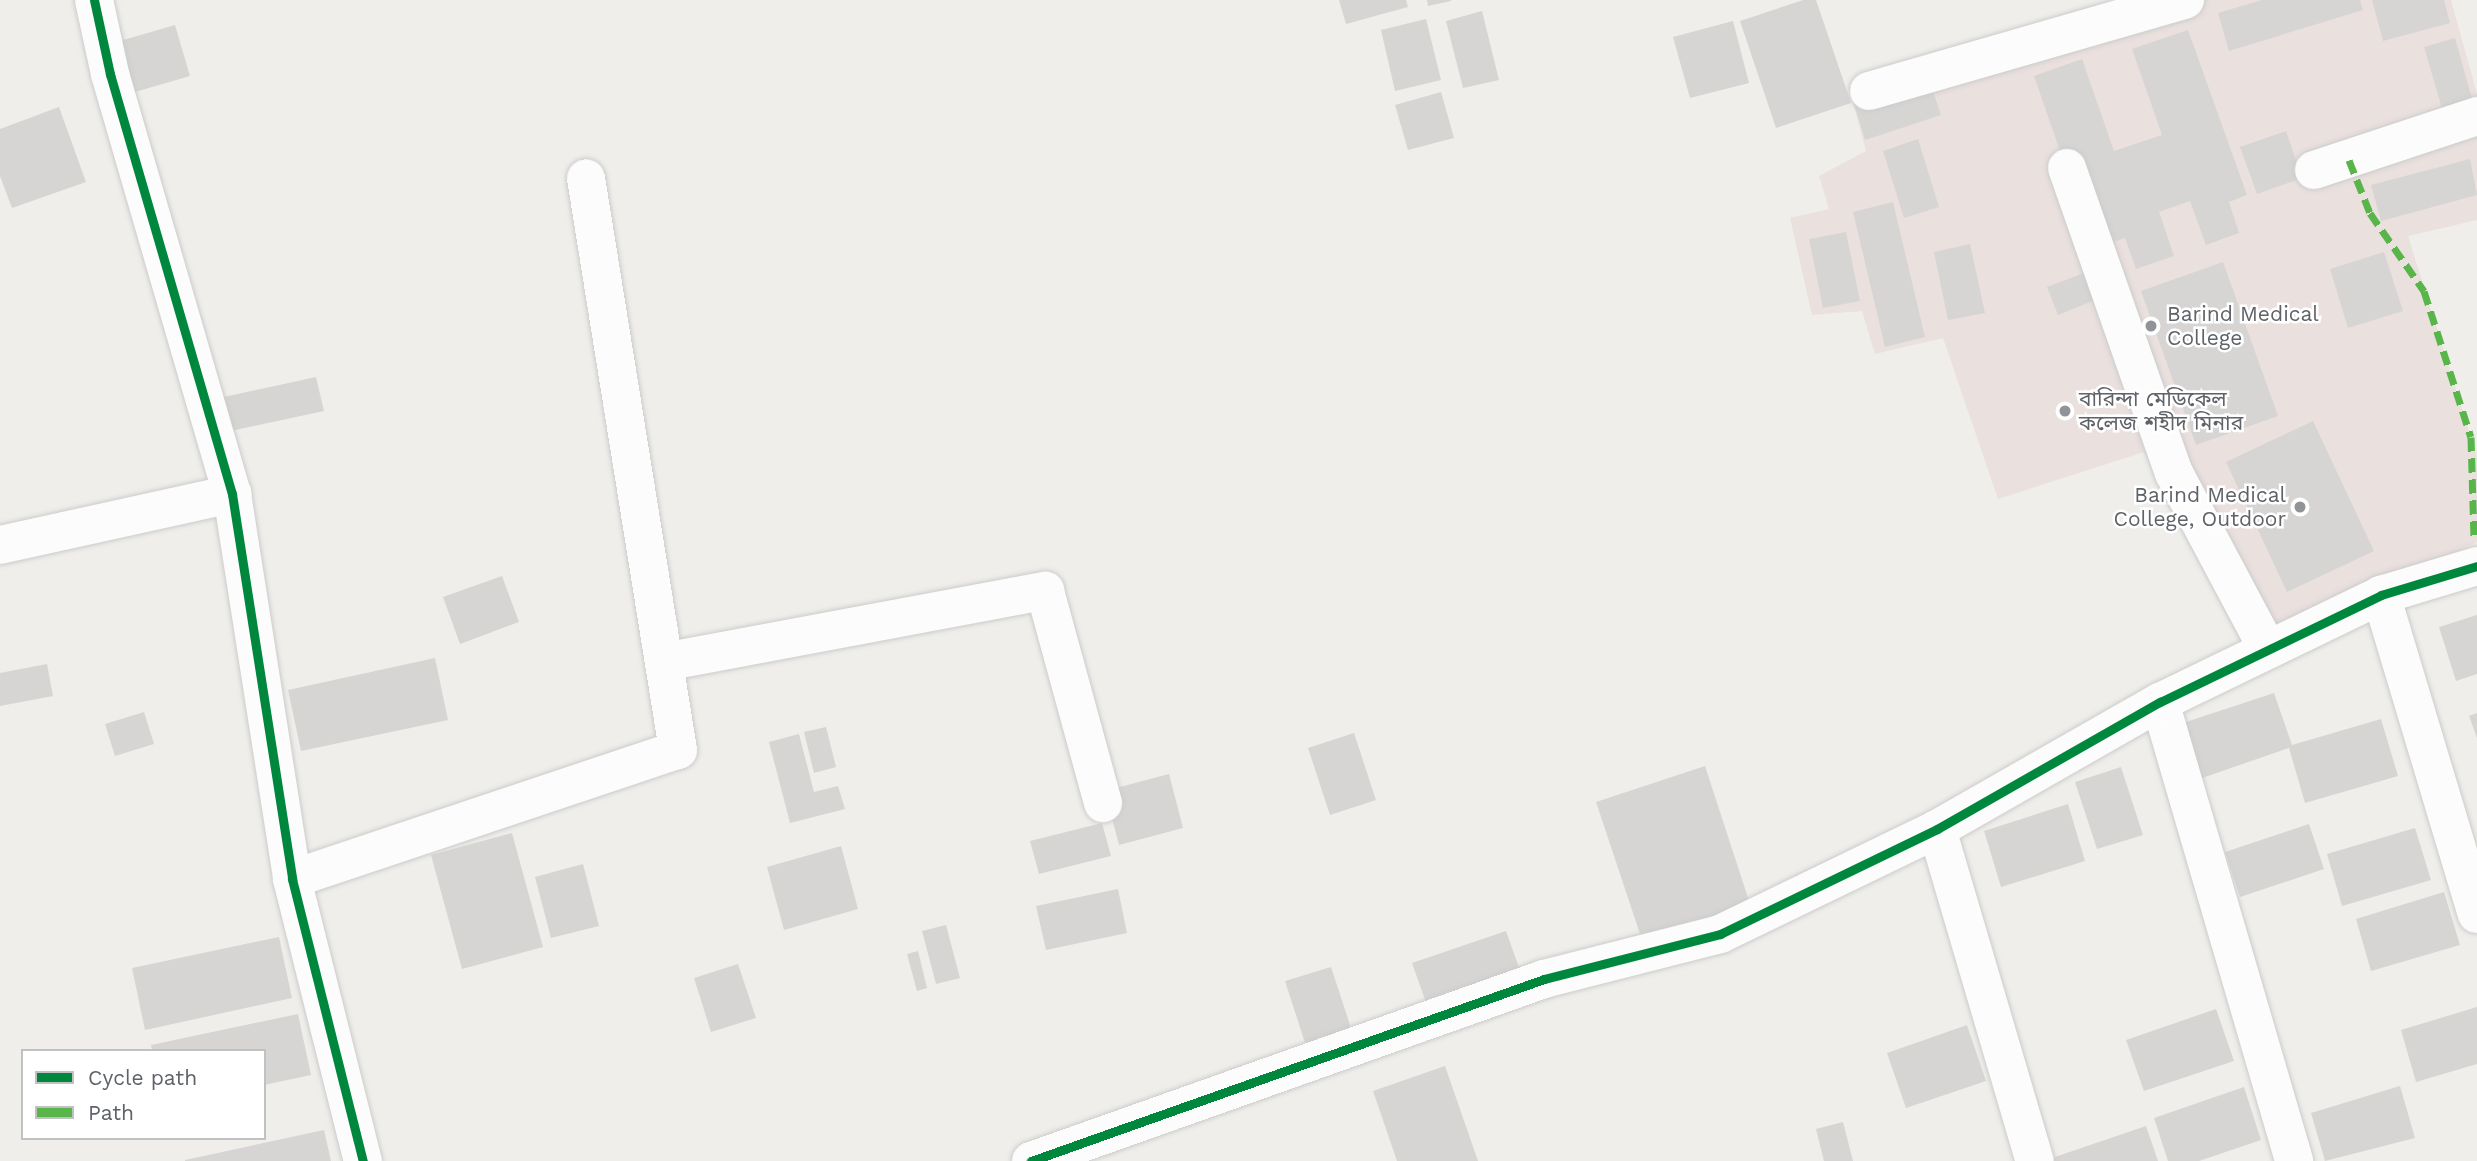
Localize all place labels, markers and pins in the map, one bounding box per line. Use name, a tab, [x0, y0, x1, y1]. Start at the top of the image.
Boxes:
place label: Barind Medical College	[2167, 301, 2319, 351]
marker: Barind Medical College	[2141, 316, 2161, 336]
place label: বারিন্দা মেডিকেল কলেজ শহীদ মিনার	[2079, 386, 2243, 436]
marker: বারিন্দা মেডিকেল কলেজ শহীদ মিনার	[2057, 403, 2073, 419]
place label: Barind Medical College, Outdoor	[2114, 482, 2286, 532]
marker: Barind Medical College, Outdoor	[2292, 499, 2308, 515]

